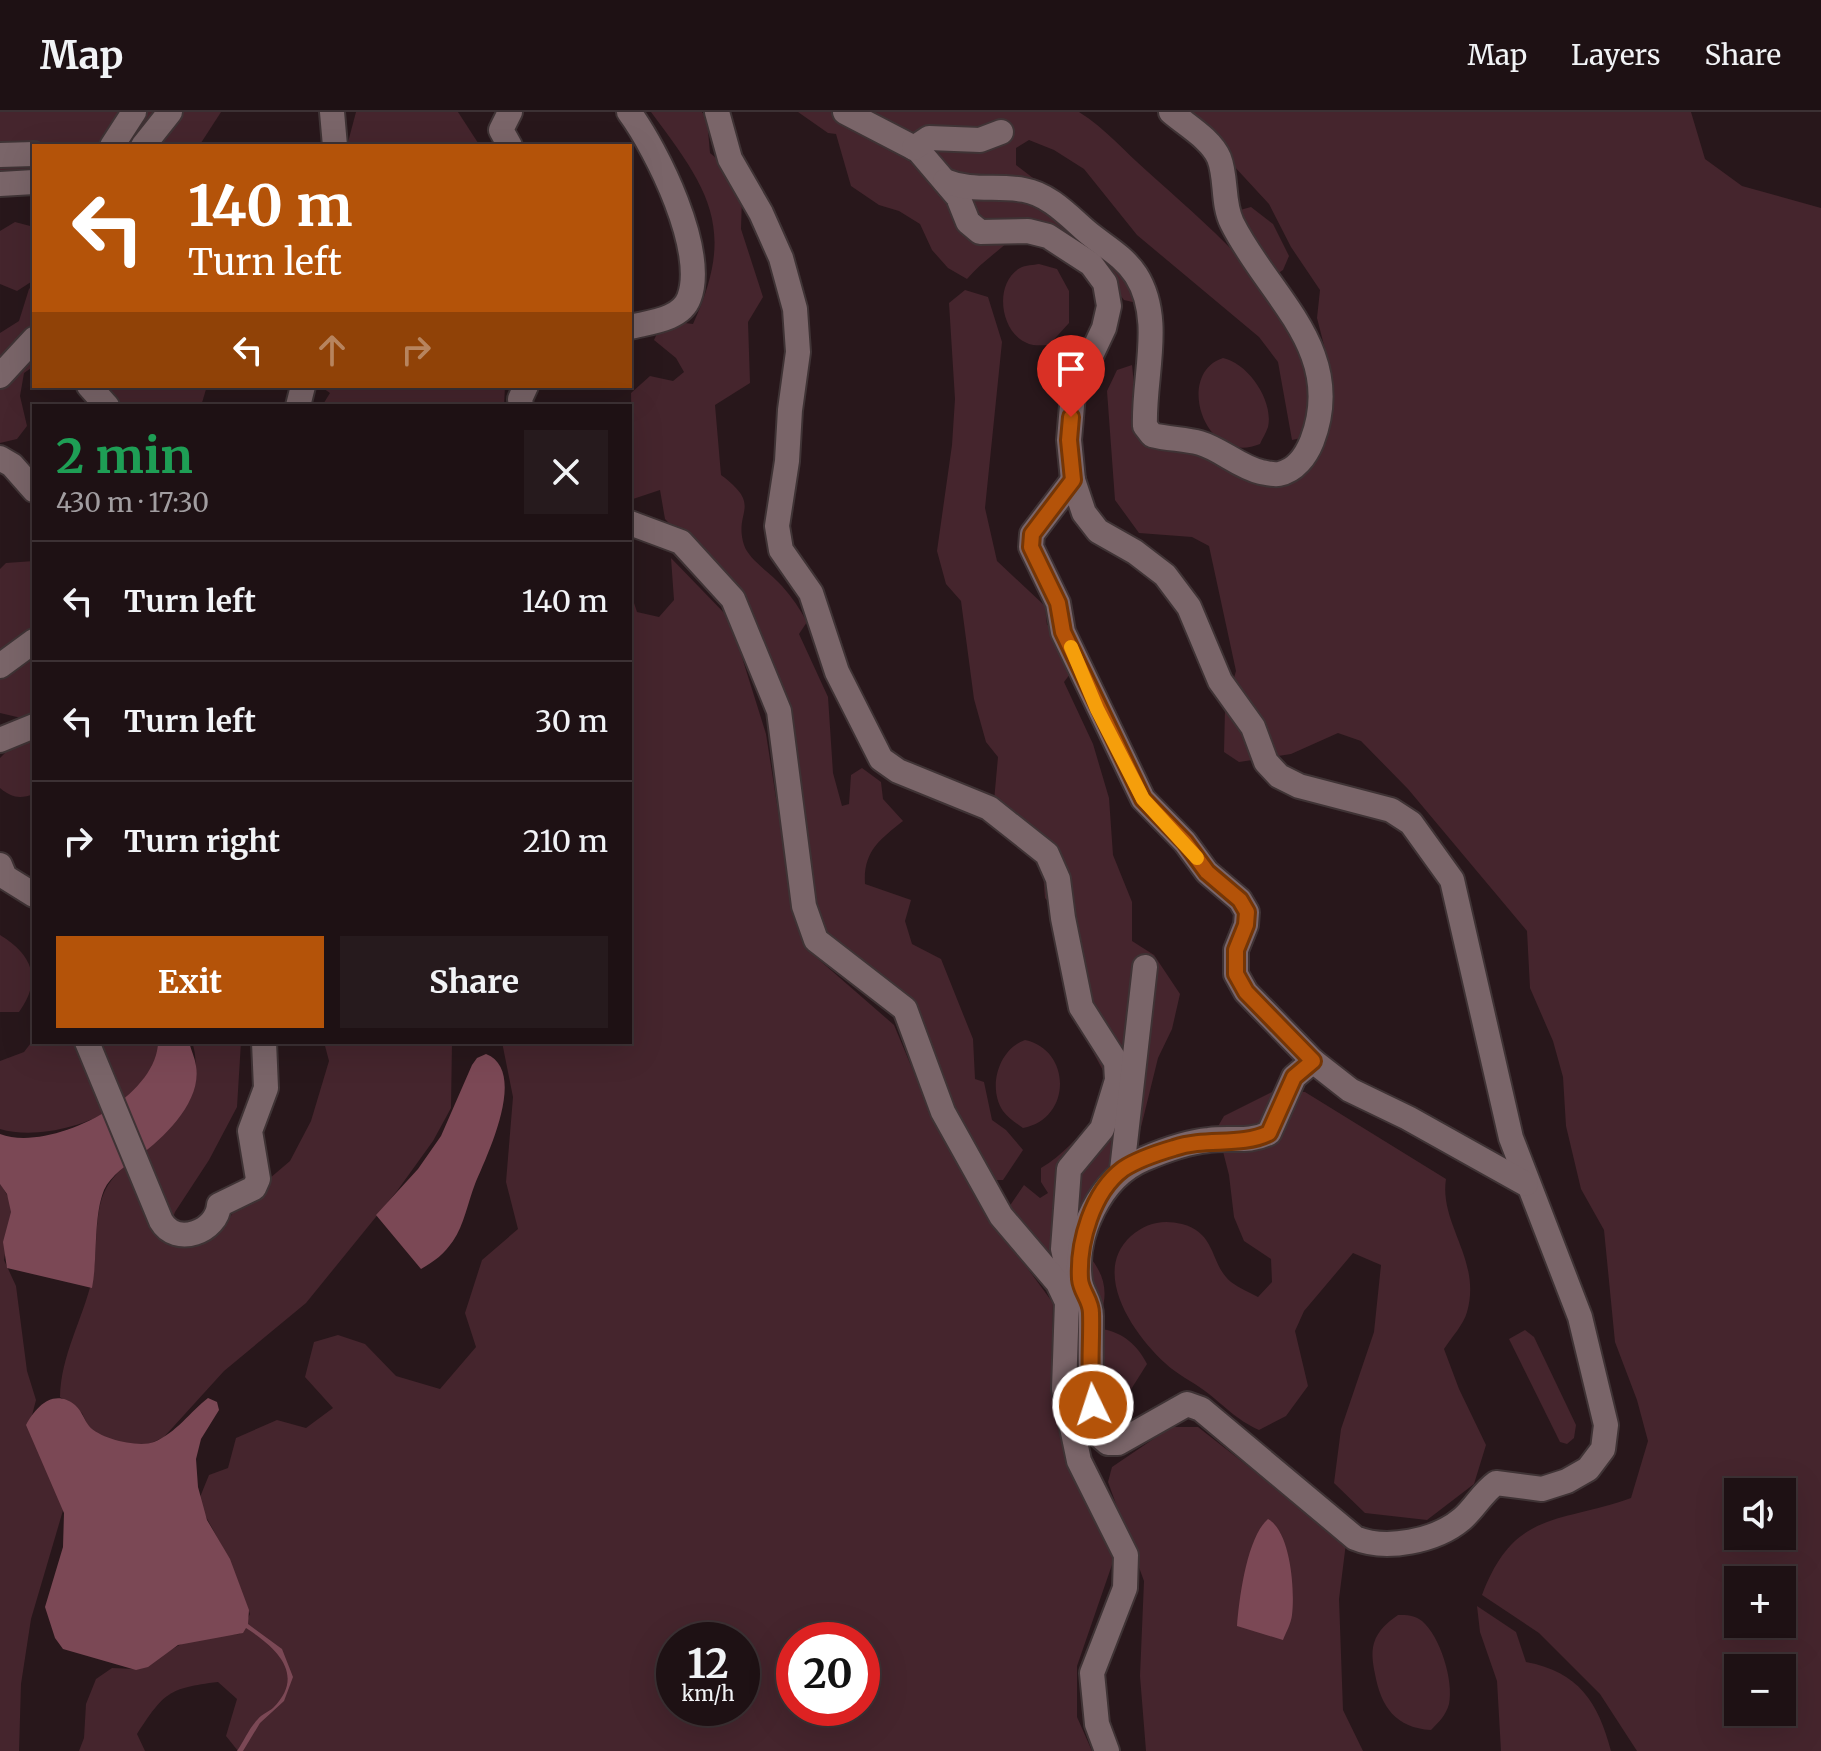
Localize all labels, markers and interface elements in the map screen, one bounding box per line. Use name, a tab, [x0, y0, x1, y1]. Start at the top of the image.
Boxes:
text: Map	[40, 32, 124, 79]
text: Map	[1467, 37, 1527, 73]
text: Layers	[1571, 37, 1660, 73]
text: Share	[1704, 37, 1781, 73]
text: 140 m	[188, 171, 353, 241]
icon: left	[56, 176, 160, 280]
text: Turn left	[188, 240, 342, 285]
icon: left	[226, 328, 270, 372]
icon: ahead	[310, 328, 354, 372]
icon: right	[394, 328, 438, 372]
pin	[1037, 335, 1105, 417]
icon: arrive	[1049, 347, 1093, 391]
text: 2 min	[56, 426, 193, 486]
button: close	[524, 430, 608, 514]
text: 430 m · 17:30	[56, 486, 209, 519]
icon: left	[56, 579, 100, 623]
text: Turn left	[124, 582, 256, 620]
text: 140 m	[522, 582, 608, 620]
icon: left	[56, 699, 100, 743]
text: Turn left	[124, 702, 256, 740]
text: 30 m	[535, 702, 608, 740]
icon: right	[56, 819, 100, 863]
text: Turn right	[124, 822, 280, 860]
text: 210 m	[523, 822, 608, 860]
button: Exit	[56, 936, 324, 1028]
button: Share	[340, 936, 608, 1028]
position arrow	[1051, 1363, 1135, 1447]
map controls	[1724, 1478, 1796, 1726]
button: sound	[1724, 1478, 1796, 1550]
button: +	[1724, 1566, 1796, 1638]
speed limit sign: 20	[776, 1622, 880, 1726]
text: 12	[687, 1639, 729, 1689]
button: −	[1724, 1654, 1796, 1726]
text: km/h	[682, 1681, 734, 1706]

